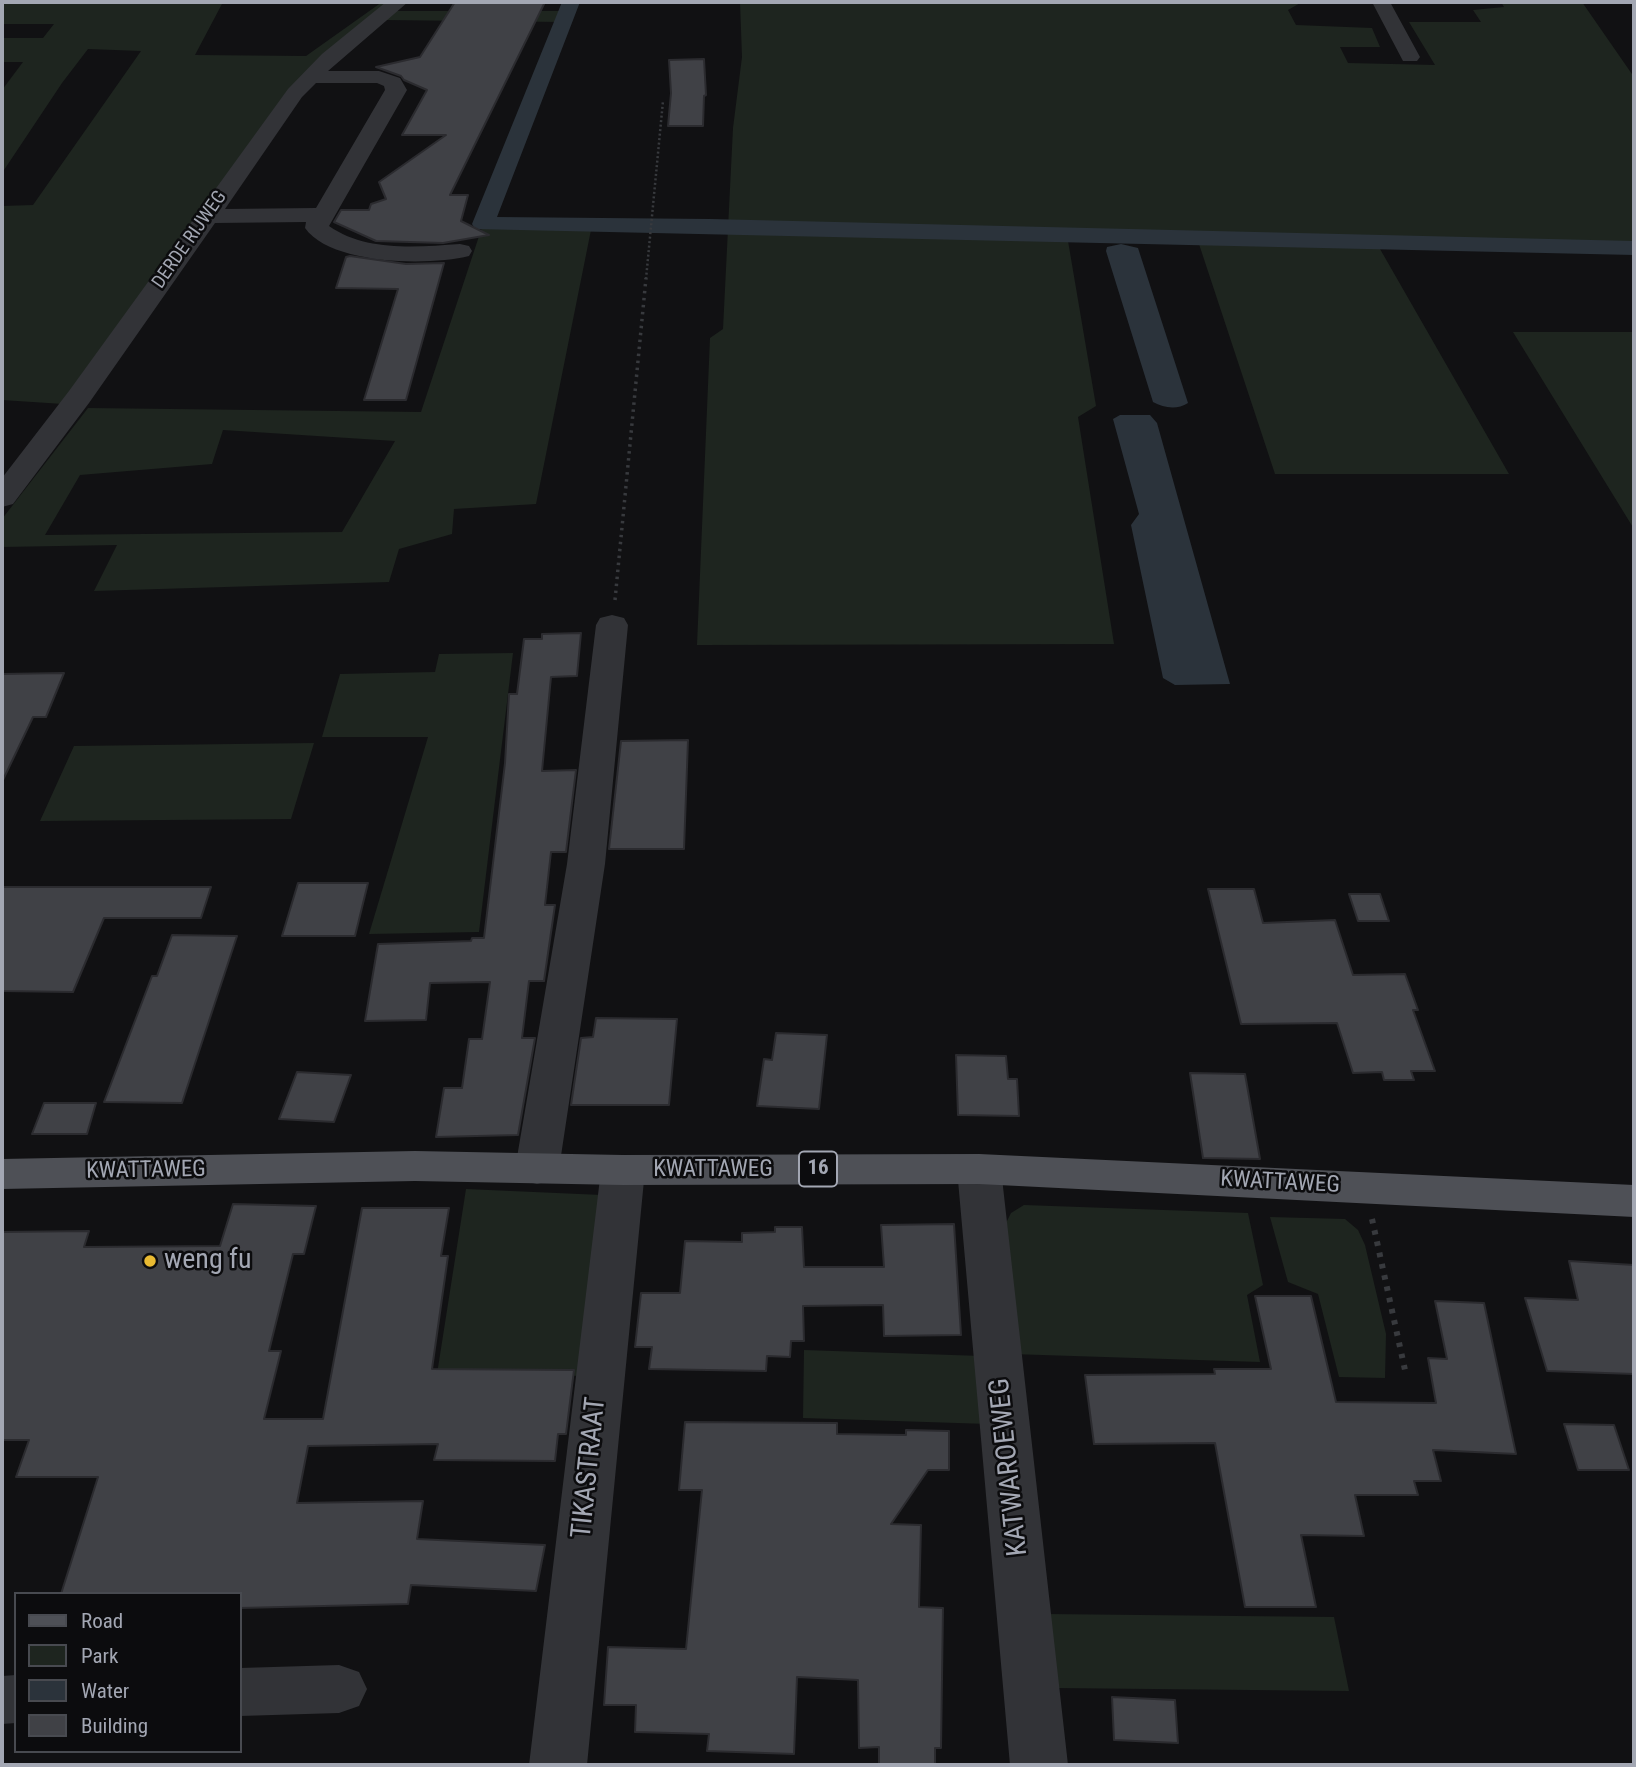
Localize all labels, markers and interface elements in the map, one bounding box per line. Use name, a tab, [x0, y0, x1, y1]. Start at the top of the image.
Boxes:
street label: DERDE RIJWEG	[148, 187, 232, 293]
road number: 16	[799, 1152, 837, 1186]
street label: KWATTAWEG	[86, 1156, 206, 1186]
street label: KWATTAWEG	[653, 1156, 773, 1184]
street label: KWATTAWEG	[1220, 1166, 1340, 1200]
place label: weng fu	[164, 1244, 252, 1278]
marker: weng fu	[142, 1253, 158, 1269]
street label: KATWAROEWEG	[984, 1376, 1036, 1558]
street label: TIKASTRAAT	[566, 1396, 614, 1540]
legend	[14, 1592, 242, 1753]
text: Road	[81, 1609, 123, 1633]
text: Park	[81, 1644, 118, 1668]
text: Water	[81, 1679, 129, 1703]
text: Building	[81, 1714, 148, 1738]

